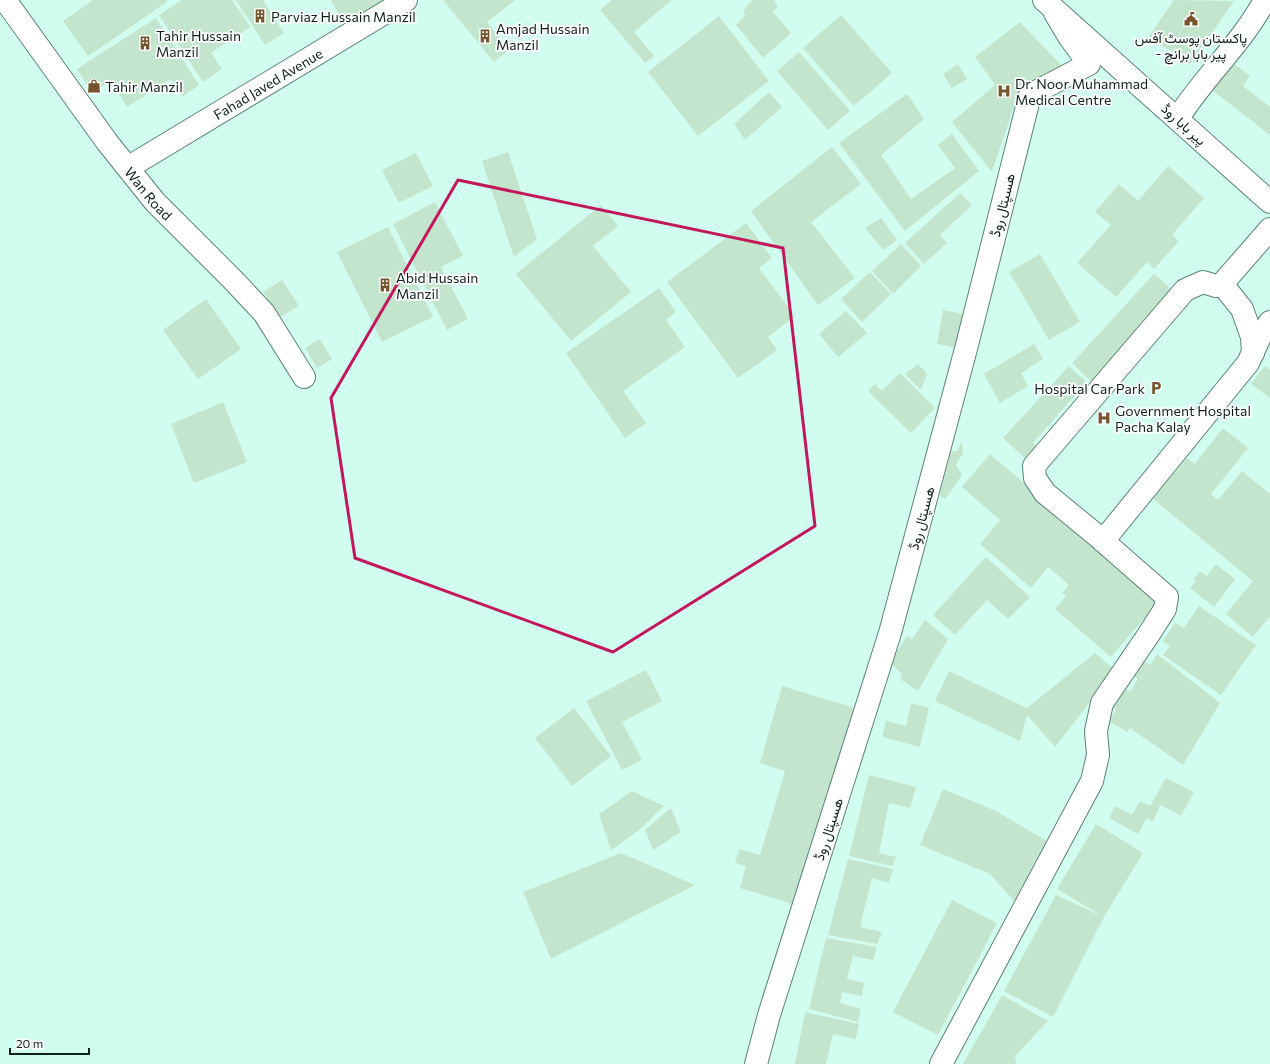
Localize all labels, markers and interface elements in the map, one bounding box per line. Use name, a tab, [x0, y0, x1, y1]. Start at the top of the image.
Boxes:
building icon: Parviaz Hussain Manzil	[252, 8, 268, 24]
place label: Parviaz Hussain Manzil	[271, 8, 416, 25]
public building icon: پاکستان پوسٹ آفس - پیر بابا برانچ	[1183, 11, 1199, 27]
place label: Amjad Hussain Manzil	[496, 20, 590, 53]
place label: Tahir Hussain Manzil	[156, 27, 241, 60]
building icon: Amjad Hussain Manzil	[477, 28, 493, 44]
place label: پاکستان پوسٹ آفس - پیر بابا برانچ	[1135, 29, 1247, 65]
building icon: Tahir Hussain Manzil	[137, 35, 153, 51]
street label: Fahad Javed Avenue	[210, 44, 325, 123]
place label: Dr. Noor Muhammad Medical Centre	[1015, 75, 1148, 108]
shop icon: Tahir Manzil	[86, 78, 102, 94]
place label: Tahir Manzil	[105, 78, 183, 95]
hospital icon: Dr. Noor Muhammad Medical Centre	[996, 83, 1012, 99]
street label: پیر بابا روڈ	[1157, 100, 1210, 150]
street label: Wan Road	[122, 163, 176, 223]
street label: ھسپتال روڈ	[986, 171, 1020, 239]
place label: Abid Hussain Manzil	[396, 269, 478, 302]
building icon: Abid Hussain Manzil	[377, 277, 393, 293]
place label: Hospital Car Park	[1034, 380, 1145, 397]
parking icon: Hospital Car Park	[1148, 380, 1164, 396]
place label: Government Hospital Pacha Kalay	[1115, 402, 1251, 435]
hospital icon: Government Hospital Pacha Kalay	[1096, 410, 1112, 426]
street label: ھسپتال روڈ	[904, 484, 940, 552]
street label: ھسپتال روڈ	[810, 795, 848, 863]
scale bar	[10, 1030, 89, 1056]
text: 20 m	[16, 1036, 43, 1050]

